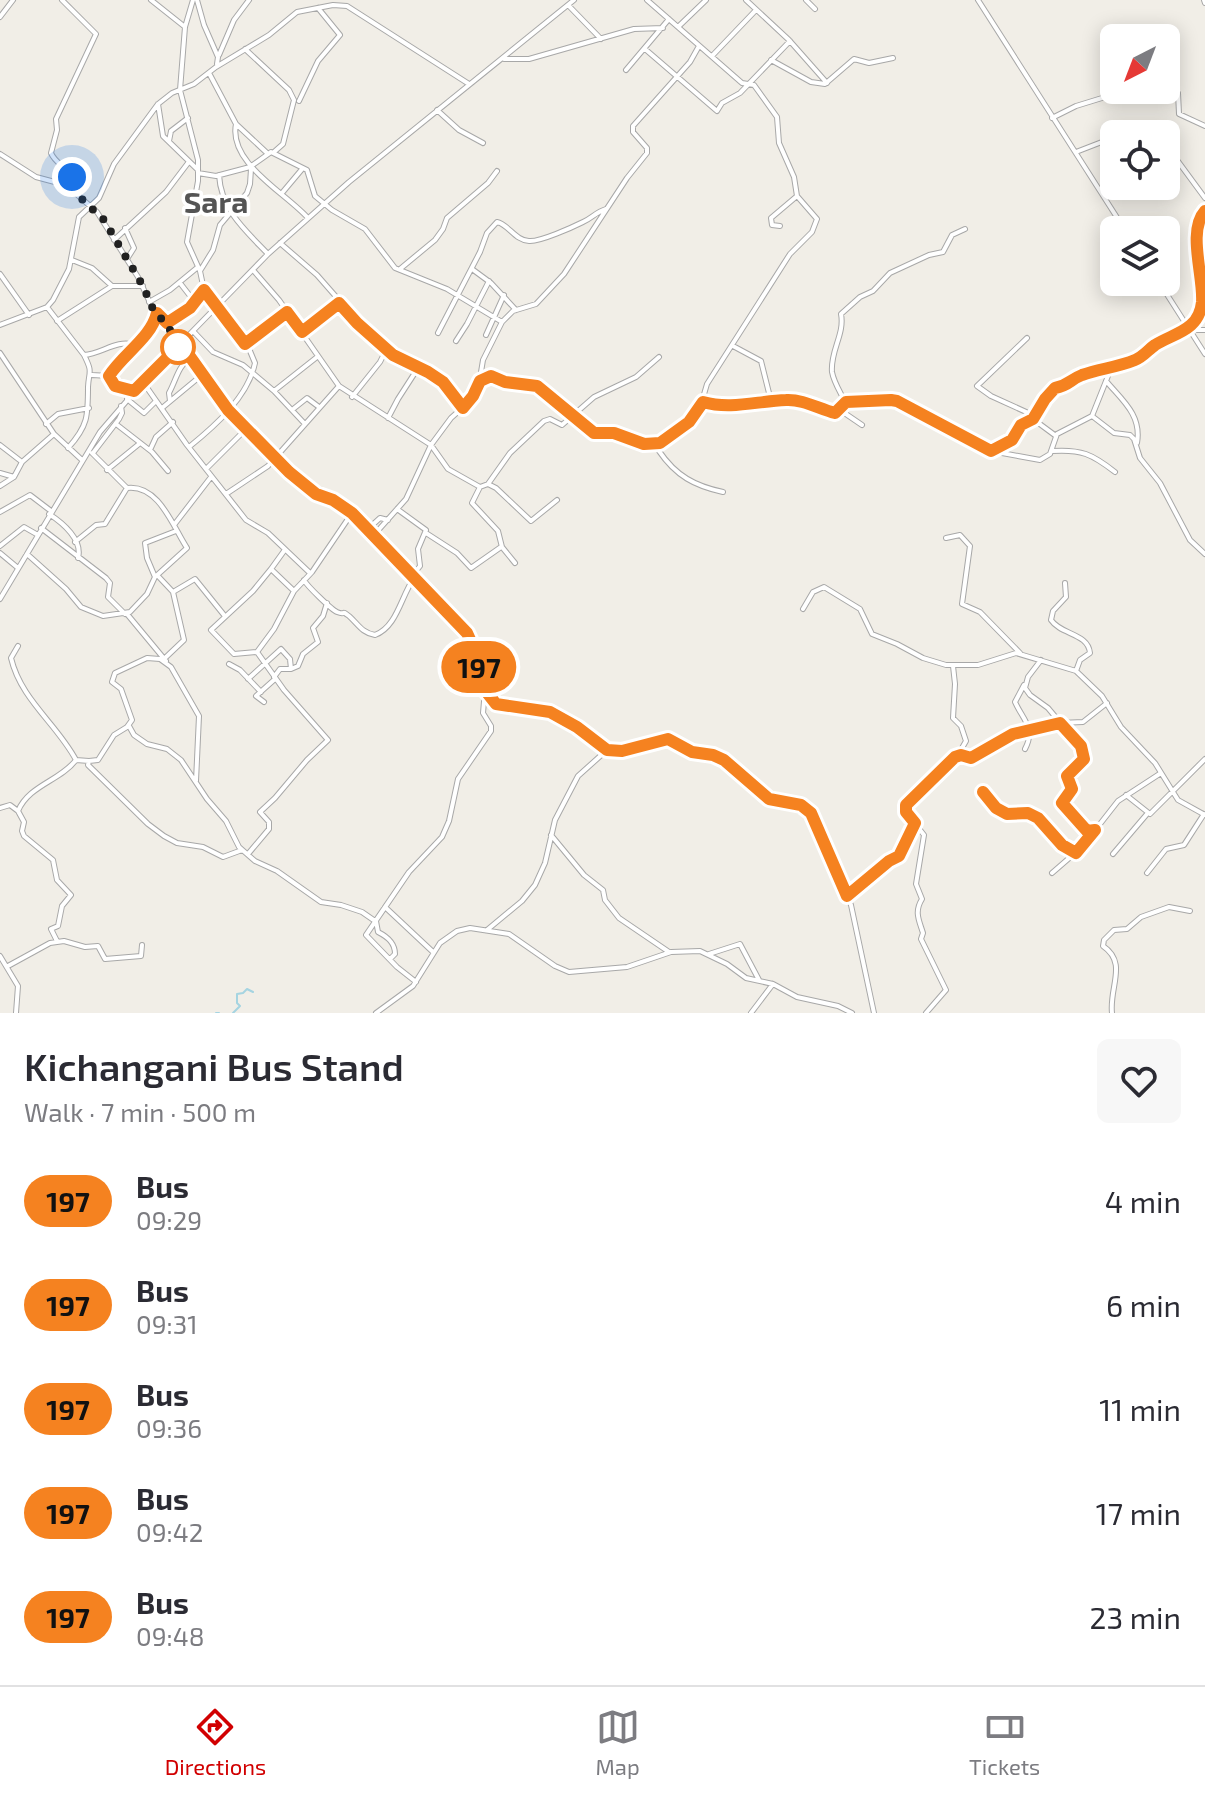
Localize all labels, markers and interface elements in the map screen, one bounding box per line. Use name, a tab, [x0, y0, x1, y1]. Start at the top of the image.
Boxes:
north arrow	[1100, 24, 1180, 104]
map controls	[1100, 24, 1180, 296]
button: locate	[1100, 120, 1180, 200]
your location	[52, 157, 92, 197]
district label: Sara	[184, 183, 248, 219]
button: layers	[1100, 216, 1180, 296]
unlabelled marker	[161, 330, 195, 364]
line badge: 197	[433, 641, 525, 693]
text: 197	[457, 650, 501, 684]
button: heart	[1097, 1039, 1181, 1123]
text: Kichangani Bus Stand	[24, 1043, 404, 1089]
text: Walk · 7 min · 500 m	[24, 1096, 256, 1127]
text: Bus	[136, 1168, 189, 1204]
text: 4 min	[1105, 1183, 1181, 1219]
text: 197	[46, 1184, 90, 1218]
text: 09:29	[136, 1204, 202, 1235]
text: Bus	[136, 1272, 189, 1308]
text: 6 min	[1106, 1287, 1181, 1323]
text: 197	[46, 1288, 90, 1322]
text: 09:31	[136, 1308, 198, 1339]
text: Bus	[136, 1376, 189, 1412]
text: 11 min	[1099, 1391, 1181, 1427]
text: 197	[46, 1392, 90, 1426]
text: 09:36	[136, 1412, 202, 1443]
text: Bus	[136, 1480, 189, 1516]
text: 17 min	[1096, 1495, 1181, 1531]
text: 197	[46, 1496, 90, 1530]
text: 09:42	[136, 1516, 203, 1547]
text: Bus	[136, 1584, 189, 1620]
text: 23 min	[1090, 1599, 1181, 1635]
text: 197	[46, 1600, 90, 1634]
text: 09:48	[136, 1620, 204, 1651]
tab: Directions	[165, 1705, 266, 1779]
tab: Map	[596, 1705, 640, 1779]
tab: Tickets	[969, 1705, 1040, 1779]

